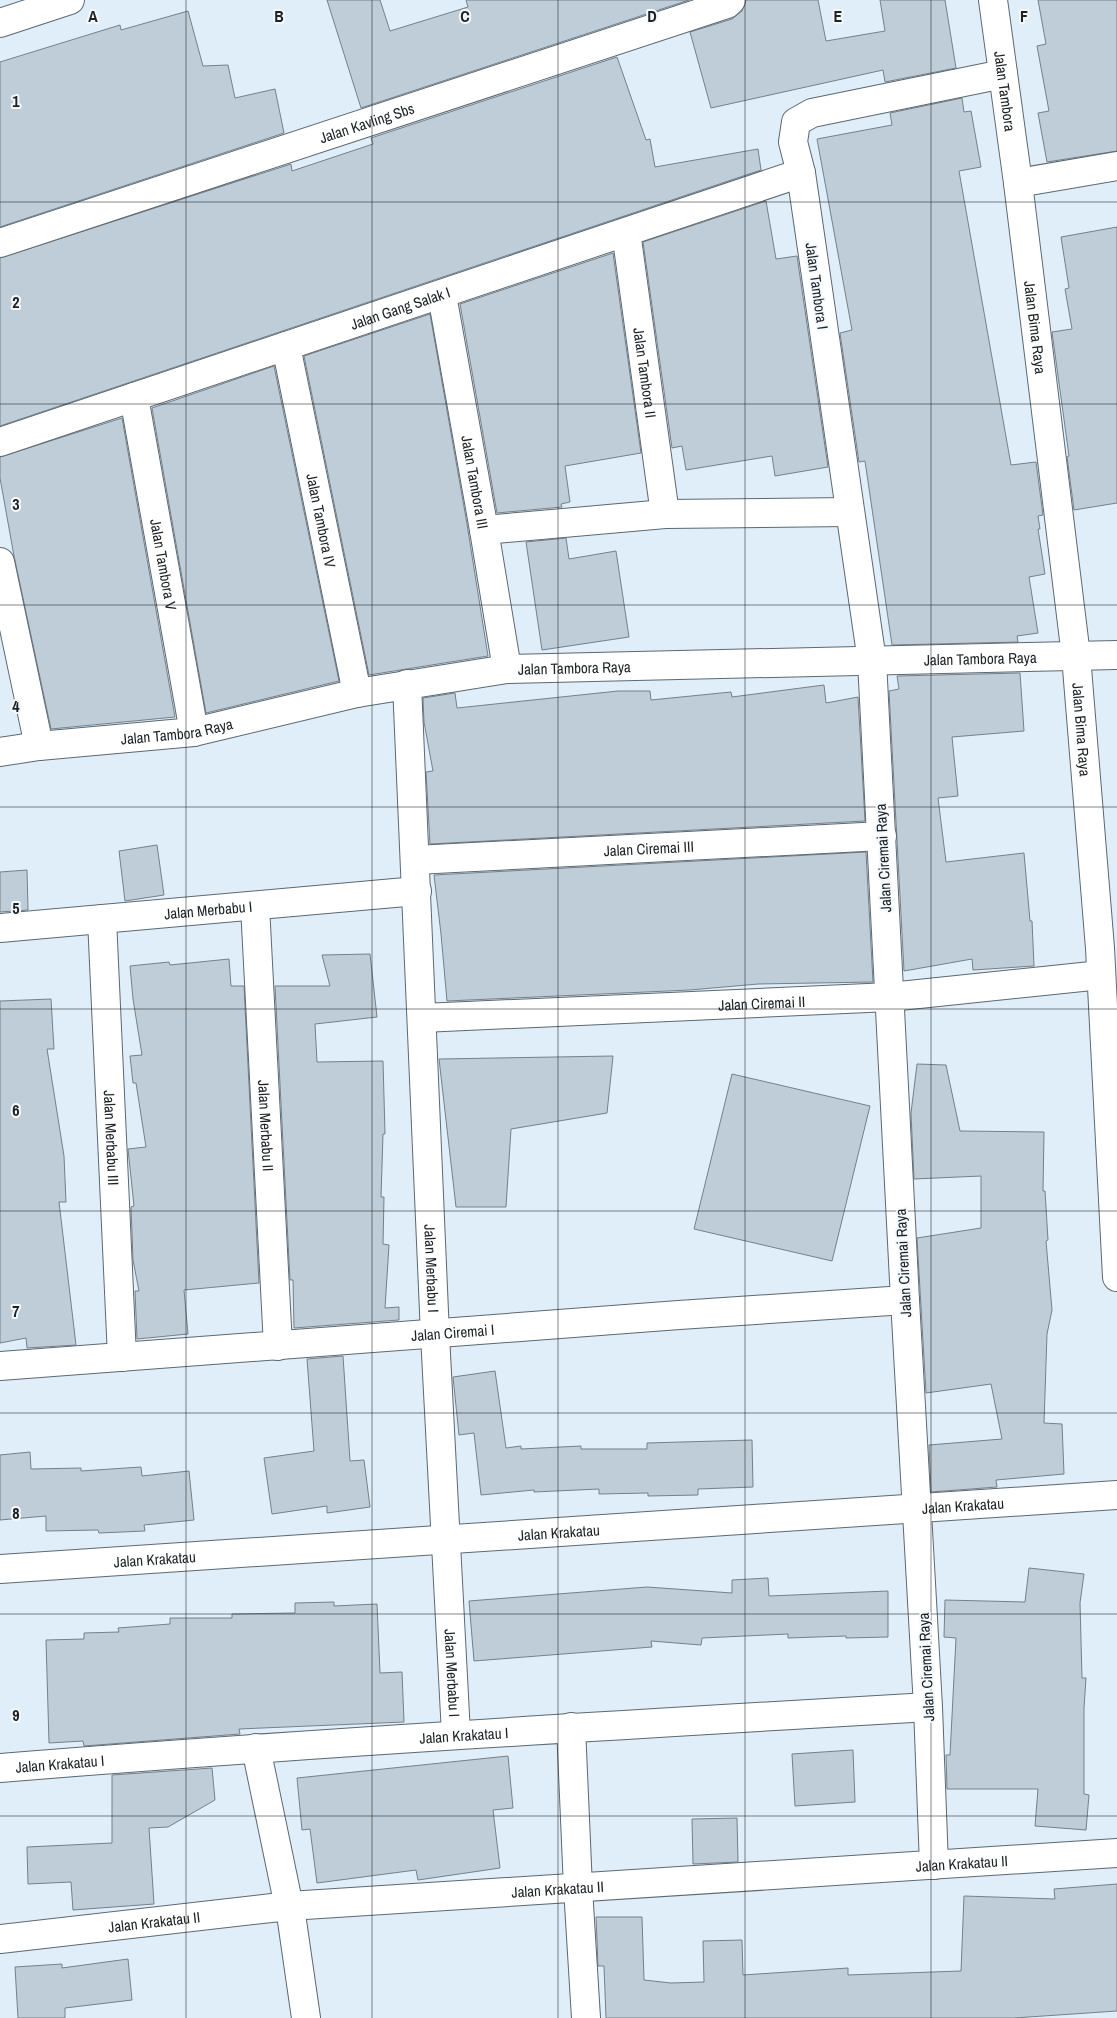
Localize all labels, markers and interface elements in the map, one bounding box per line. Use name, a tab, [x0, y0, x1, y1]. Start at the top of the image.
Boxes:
text: A	[88, 5, 98, 27]
text: B	[274, 5, 284, 27]
text: C	[460, 5, 470, 27]
text: D	[647, 5, 657, 27]
text: E	[834, 5, 843, 27]
text: F	[1020, 5, 1028, 27]
street label: Jalan Tambora	[990, 50, 1021, 133]
text: 1	[12, 90, 20, 112]
street label: Jalan Kavling Sbs	[317, 97, 417, 148]
street label: Jalan Tambora I	[801, 241, 833, 331]
street label: Jalan Bima Raya	[1020, 279, 1052, 375]
street label: Jalan Gang Salak I	[347, 281, 453, 334]
text: 2	[12, 291, 20, 313]
street label: Jalan Tambora II	[629, 326, 662, 419]
street label: Jalan Tambora III	[457, 434, 494, 530]
street label: Jalan Tambora IV	[302, 471, 342, 570]
text: 3	[12, 493, 20, 515]
street label: Jalan Tambora V	[145, 517, 183, 612]
street label: Jalan Tambora Raya	[924, 646, 1037, 670]
street label: Jalan Tambora Raya	[518, 656, 631, 679]
street label: Jalan Bima Raya	[1068, 682, 1096, 777]
text: 4	[12, 695, 20, 717]
street label: Jalan Tambora Raya	[120, 713, 235, 749]
street label: Jalan Ciremai Raya	[870, 803, 896, 913]
street label: Jalan Ciremai III	[603, 835, 694, 861]
street label: Jalan Merbabu I	[163, 895, 253, 924]
text: 5	[12, 897, 20, 919]
street label: Jalan Ciremai II	[718, 990, 806, 1015]
street label: Jalan Merbabu II	[254, 1079, 279, 1172]
street label: Jalan Merbabu III	[99, 1090, 125, 1186]
text: 6	[12, 1099, 20, 1121]
street label: Jalan Ciremai Raya	[890, 1208, 916, 1318]
street label: Jalan Merbabu I	[420, 1224, 445, 1313]
text: 7	[12, 1300, 20, 1322]
street label: Jalan Ciremai I	[410, 1318, 495, 1346]
street label: Jalan Krakatau	[921, 1492, 1005, 1518]
text: 8	[12, 1502, 20, 1524]
street label: Jalan Krakatau	[517, 1519, 600, 1545]
street label: Jalan Krakatau	[113, 1546, 196, 1572]
street label: Jalan Ciremai Raya	[913, 1612, 939, 1722]
street label: Jalan Merbabu I	[440, 1628, 466, 1718]
text: 9	[12, 1704, 20, 1726]
street label: Jalan Krakatau I	[419, 1722, 509, 1748]
street label: Jalan Krakatau I	[15, 1749, 105, 1777]
street label: Jalan Krakatau II	[915, 1850, 1009, 1876]
street label: Jalan Krakatau II	[511, 1875, 604, 1902]
street label: Jalan Krakatau II	[107, 1906, 201, 1937]

